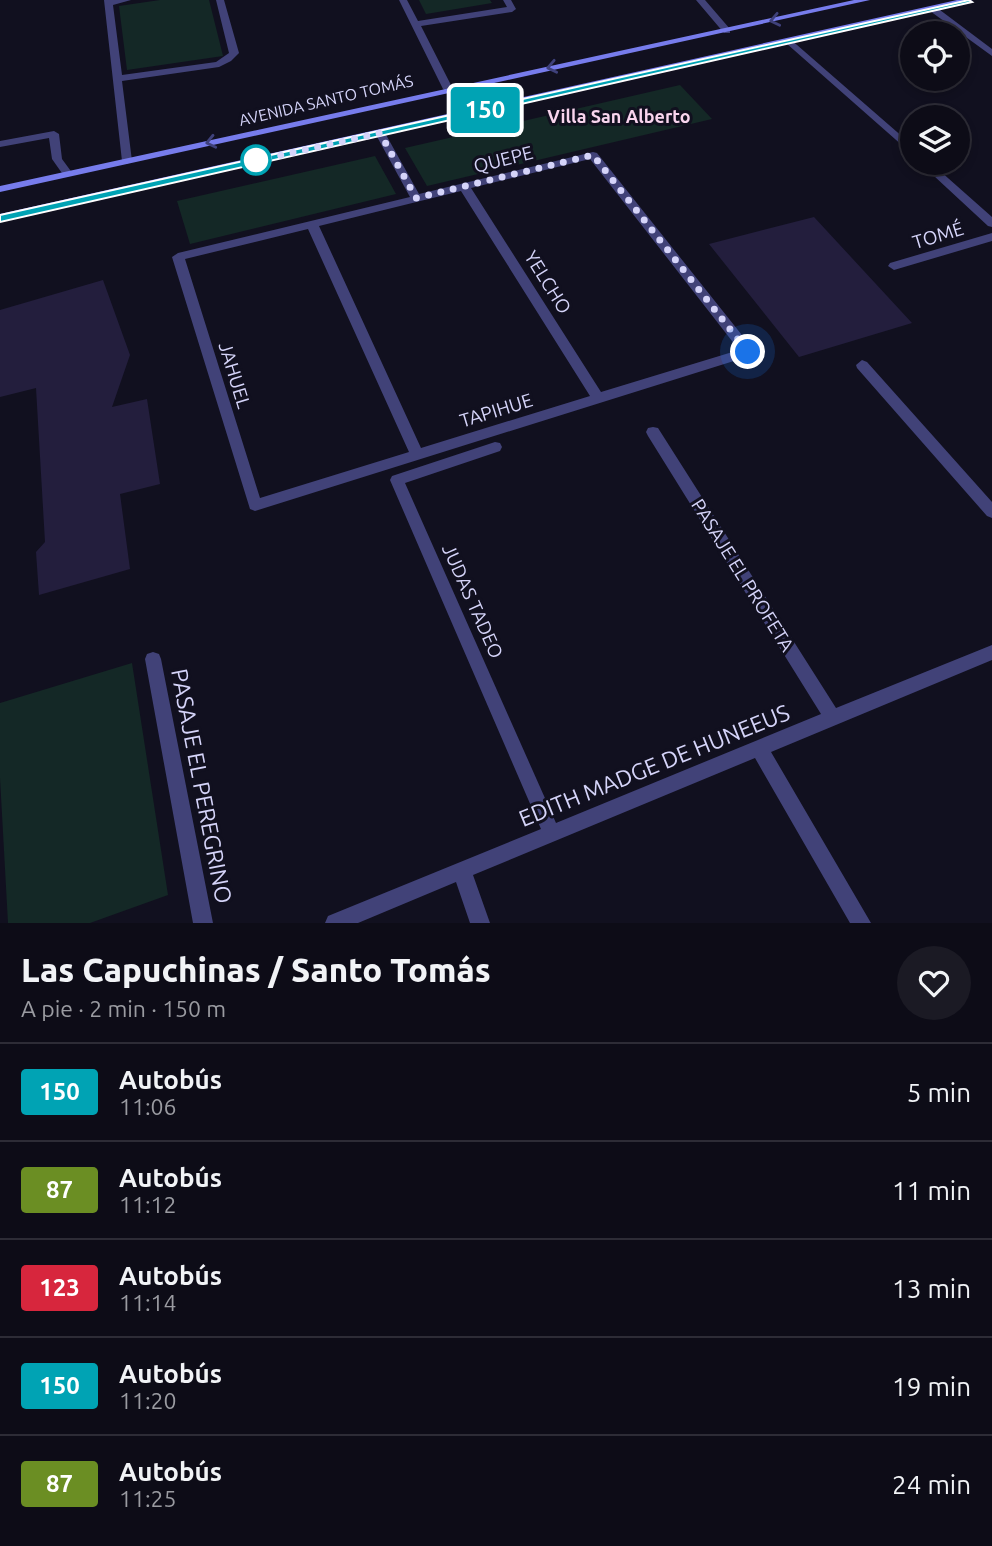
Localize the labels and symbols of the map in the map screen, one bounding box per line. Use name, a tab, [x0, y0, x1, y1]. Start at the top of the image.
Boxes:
one-way arrow	[769, 12, 781, 26]
one-way arrow	[546, 59, 558, 74]
street label: AVENIDA SANTO TOMÁS	[237, 69, 415, 129]
line badge: 150	[445, 87, 525, 133]
district label: Villa San Alberto	[547, 106, 691, 126]
one-way arrow	[205, 134, 217, 148]
street label: QUEPE	[471, 141, 535, 177]
unlabelled marker	[241, 145, 271, 175]
street label: TOMÉ	[910, 217, 966, 253]
street label: YELCHO	[520, 246, 576, 318]
your location	[730, 334, 765, 369]
street label: JAHUEL	[215, 339, 256, 411]
street label: TAPIHUE	[457, 389, 535, 431]
street label: PASAJE EL PROFETA	[687, 495, 799, 656]
street label: JUDAS TADEO	[438, 540, 508, 662]
street label: PASAJE EL PEREGRINO	[167, 667, 237, 905]
street label: EDITH MADGE DE HUNEEUS	[515, 699, 793, 831]

